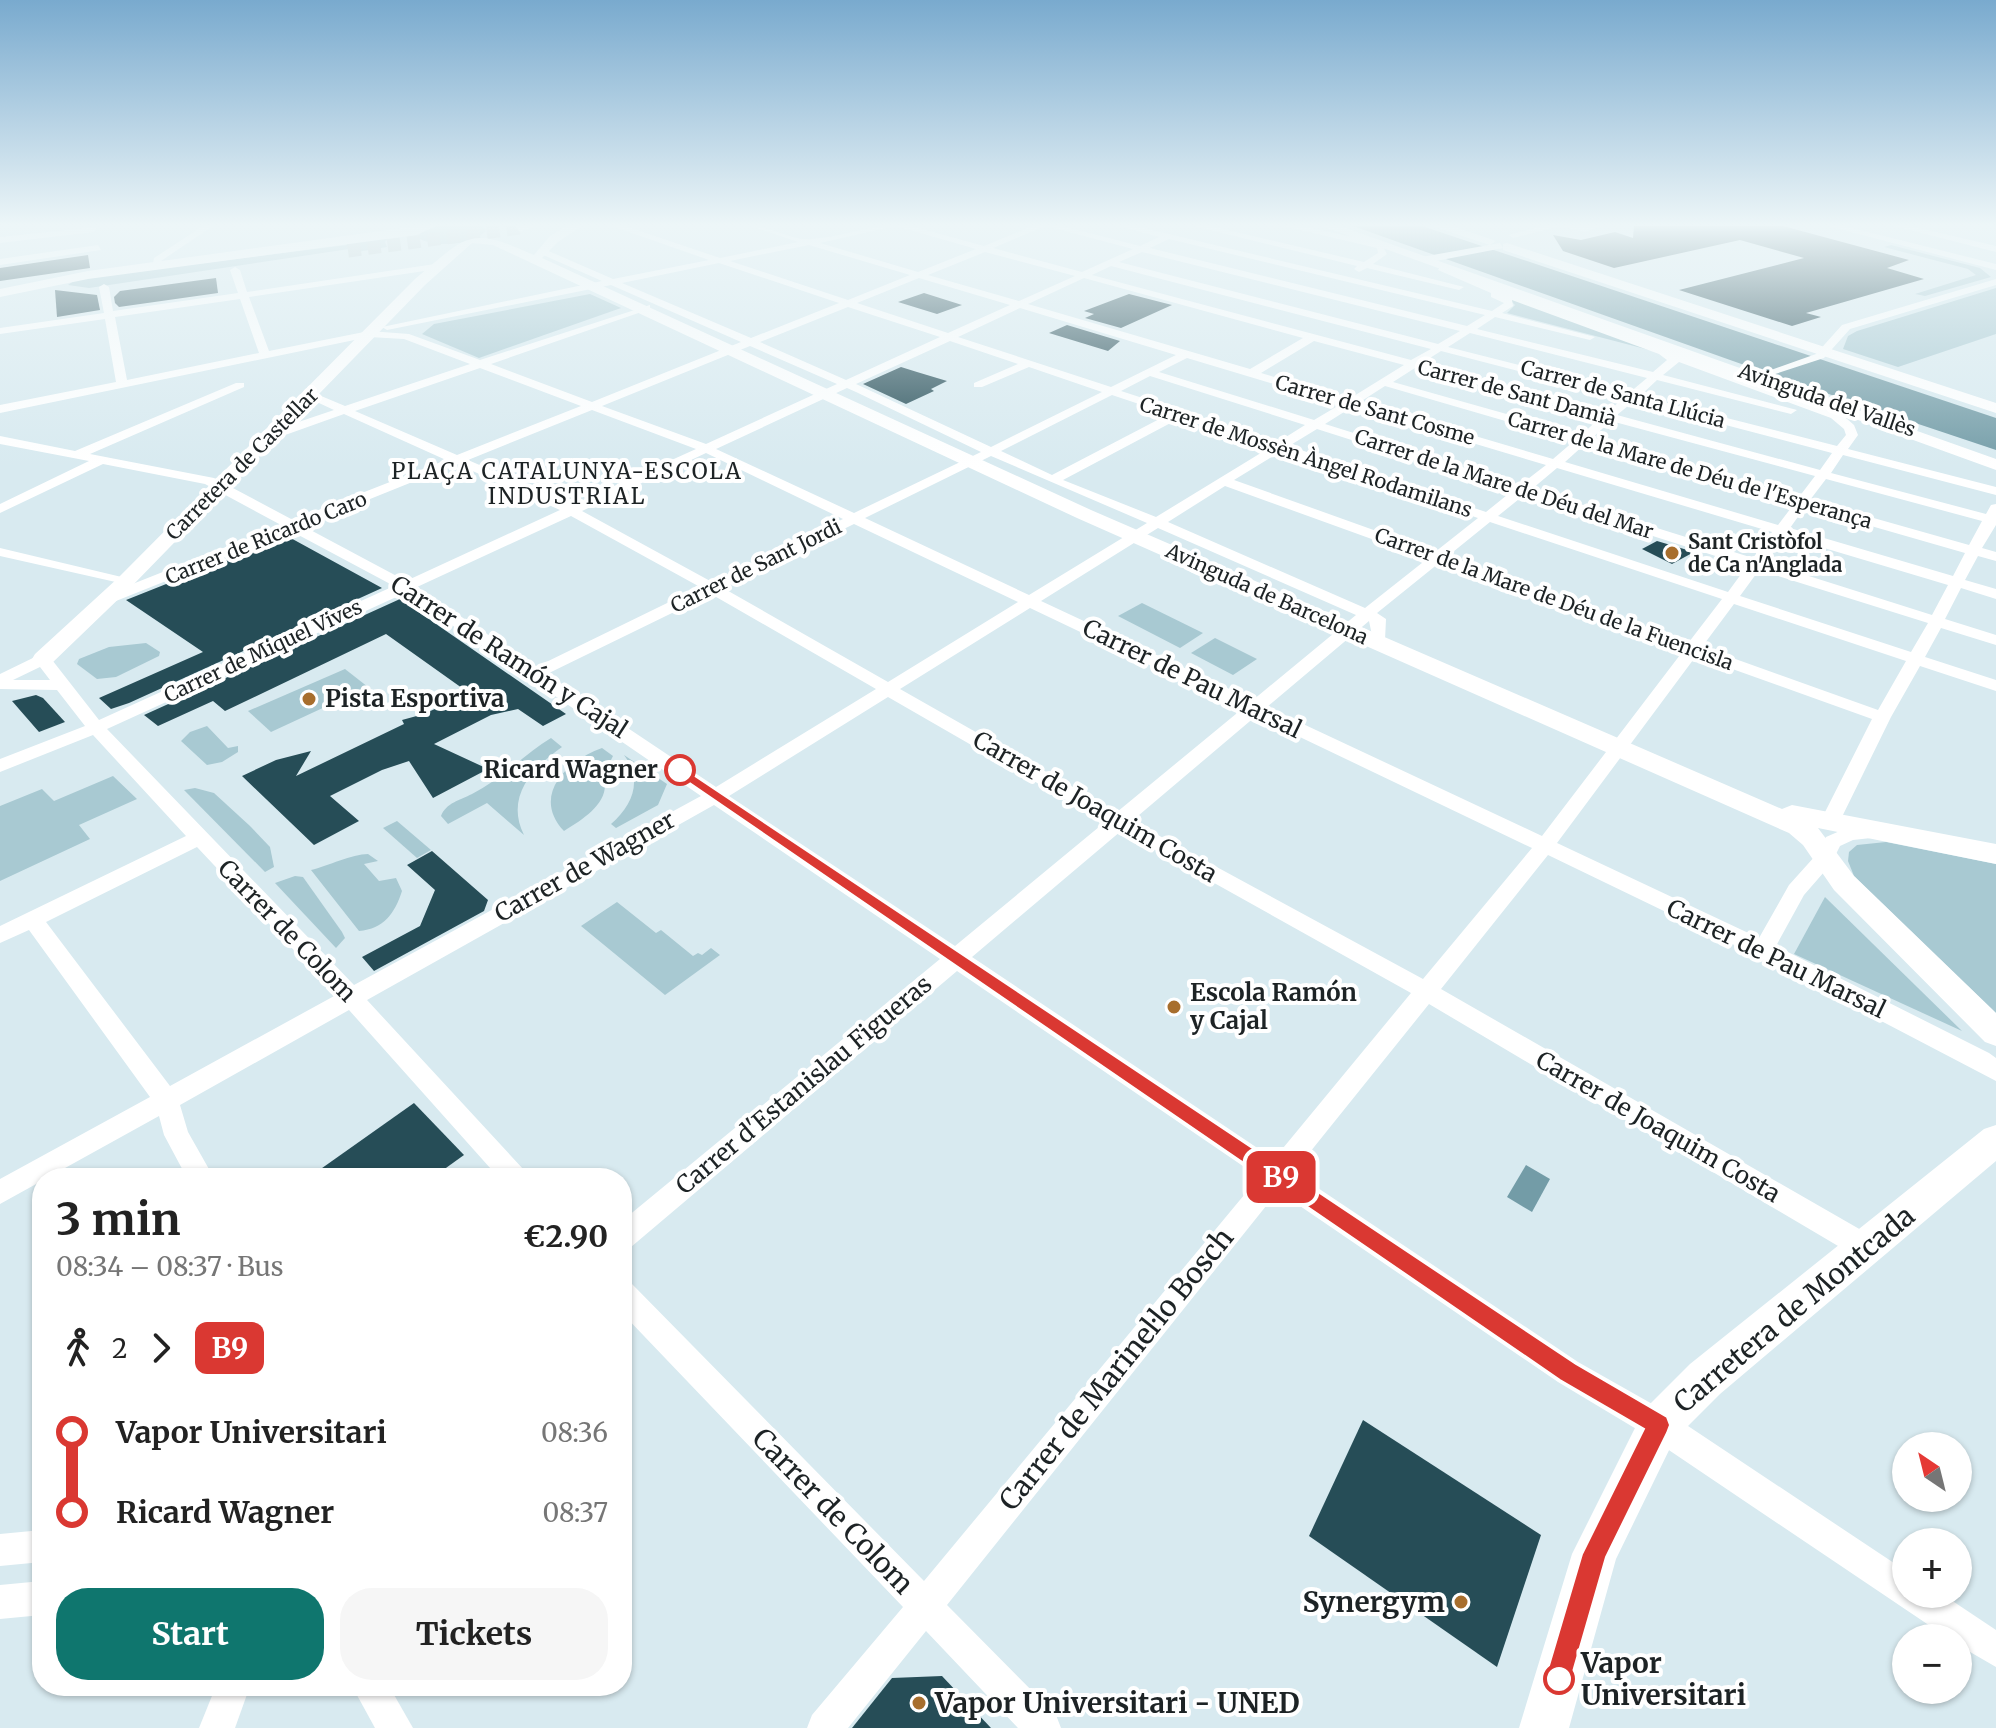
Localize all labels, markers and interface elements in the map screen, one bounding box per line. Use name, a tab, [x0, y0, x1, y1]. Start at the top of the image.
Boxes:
street label: Carrer de Sant Damià	[1415, 354, 1619, 431]
street label: Carrer de Santa Llúcia	[1518, 354, 1728, 433]
street label: Avinguda del Vallès	[1734, 357, 1919, 442]
street label: Carrer de Sant Cosme	[1273, 369, 1478, 450]
street label: Carretera de Castellar	[160, 382, 323, 545]
street label: Carrer de Mossèn Àngel Rodamilans	[1137, 389, 1476, 522]
street label: Carrer de la Mare de Déu de l'Esperança	[1505, 405, 1875, 534]
street label: Carrer de la Mare de Déu del Mar	[1352, 423, 1657, 544]
district label: PLAÇA CATALUNYA-ESCOLA INDUSTRIAL	[391, 457, 743, 510]
street label: Carrer de Ricardo Caro	[161, 486, 371, 589]
street label: Carrer de Sant Jordi	[666, 513, 845, 618]
street label: Carrer de la Mare de Déu de la Fuencisla	[1371, 522, 1737, 675]
place label: Sant Cristòfol de Ca n'Anglada	[1688, 529, 1842, 577]
street label: Avinguda de Barcelona	[1161, 537, 1372, 650]
marker: Sant Cristòfol de Ca n'Anglada	[1663, 544, 1681, 562]
street label: Carrer de Ramón y Cajal	[385, 568, 634, 745]
street label: Carrer de Miquel Vives	[160, 594, 366, 707]
street label: Carrer de Pau Marsal	[1078, 612, 1307, 745]
place label: Pista Esportiva	[325, 683, 504, 714]
marker: Pista Esportiva	[300, 690, 318, 708]
street label: Carrer de Joaquim Costa	[967, 724, 1223, 889]
place label: Ricard Wagner	[484, 754, 658, 785]
marker: Ricard Wagner	[665, 755, 695, 785]
street label: Carrer de Wagner	[489, 804, 681, 929]
street label: Carrer de Colom	[212, 853, 363, 1008]
street label: Carrer de Pau Marsal	[1662, 892, 1891, 1025]
street label: Carrer d'Estanislau Figueras	[669, 968, 938, 1201]
place label: Escola Ramón y Cajal	[1190, 977, 1357, 1036]
marker: Escola Ramón y Cajal	[1165, 998, 1183, 1016]
street label: Carrer de Joaquim Costa	[1530, 1044, 1786, 1209]
line badge: B9	[1245, 1151, 1317, 1203]
text: B9	[1263, 1159, 1299, 1195]
text: 3 min	[56, 1192, 181, 1247]
street label: Carretera de Montcada	[1666, 1198, 1922, 1420]
text: €2.90	[523, 1217, 608, 1255]
street label: Carrer de Marinel·lo Bosch	[991, 1220, 1241, 1518]
text: 08:34 – 08:37 · Bus	[56, 1250, 284, 1283]
icon: walk	[56, 1326, 100, 1370]
icon: forward	[139, 1326, 183, 1370]
text: B9	[211, 1330, 248, 1366]
text: 2	[112, 1332, 127, 1365]
text: Vapor Universitari	[116, 1413, 387, 1451]
text: 08:36	[541, 1416, 608, 1449]
street label: Carrer de Colom	[745, 1420, 921, 1602]
north arrow	[1892, 1432, 1972, 1512]
map controls	[1892, 1432, 1972, 1704]
text: Ricard Wagner	[116, 1493, 334, 1531]
text: 08:37	[542, 1496, 608, 1529]
button: +	[1892, 1528, 1972, 1608]
place label: Synergym	[1302, 1584, 1445, 1620]
button: Start	[56, 1588, 324, 1680]
button: Tickets	[340, 1588, 608, 1680]
marker: Synergym	[1452, 1593, 1470, 1611]
button: −	[1892, 1624, 1972, 1704]
place label: Vapor Universitari	[1580, 1645, 1746, 1713]
marker: Vapor Universitari	[1544, 1664, 1574, 1694]
place label: Vapor Universitari - UNED	[934, 1685, 1300, 1721]
marker: Vapor Universitari - UNED	[910, 1694, 928, 1712]

